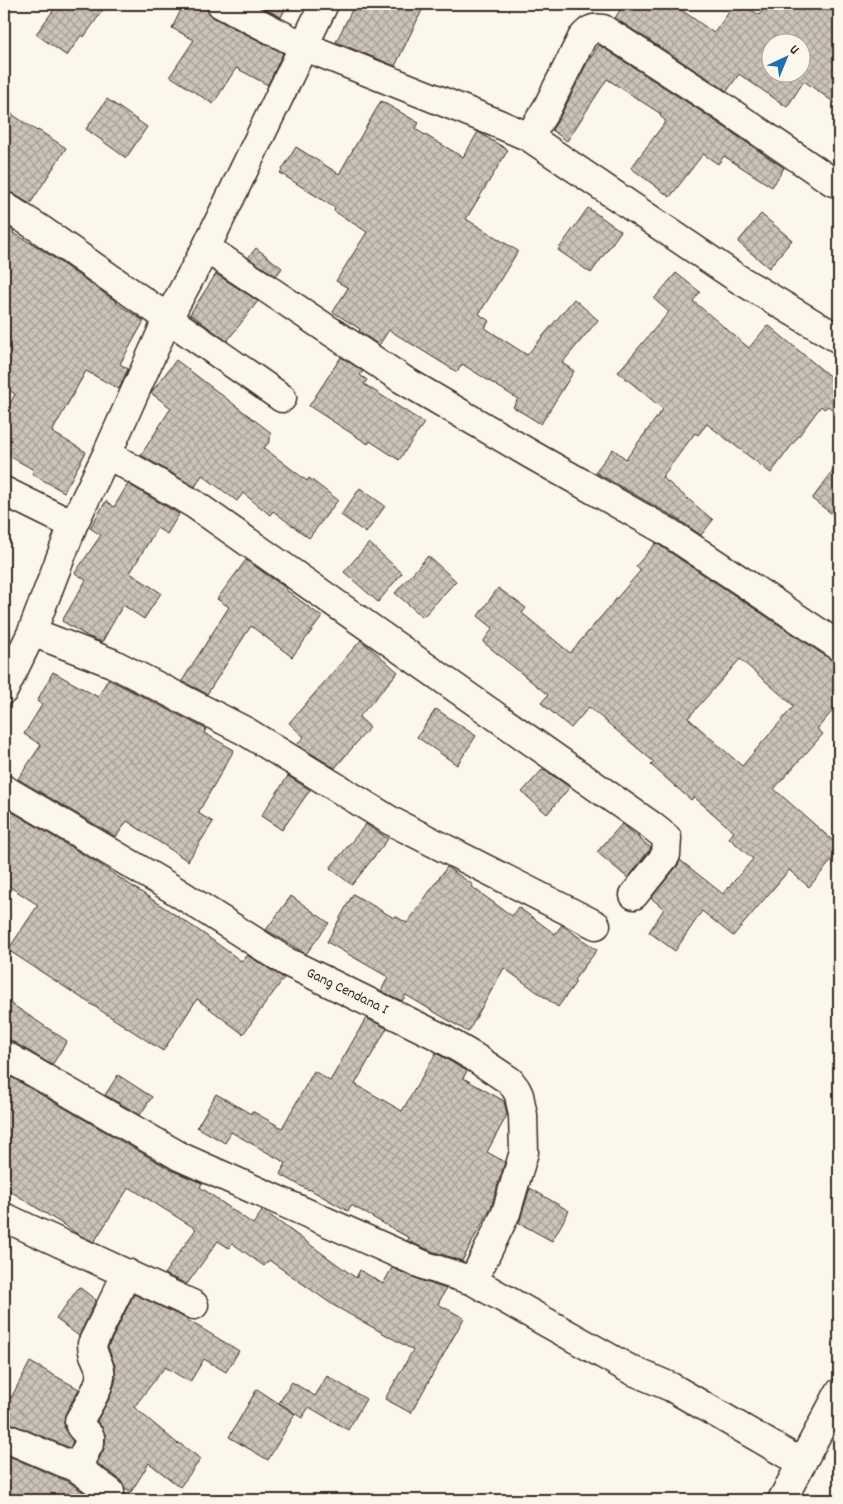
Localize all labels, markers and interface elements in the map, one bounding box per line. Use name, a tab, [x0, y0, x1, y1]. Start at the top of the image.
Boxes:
north arrow	[760, 32, 810, 82]
text: U	[784, 41, 803, 60]
street label: Gang Cendana I	[302, 963, 392, 1021]

